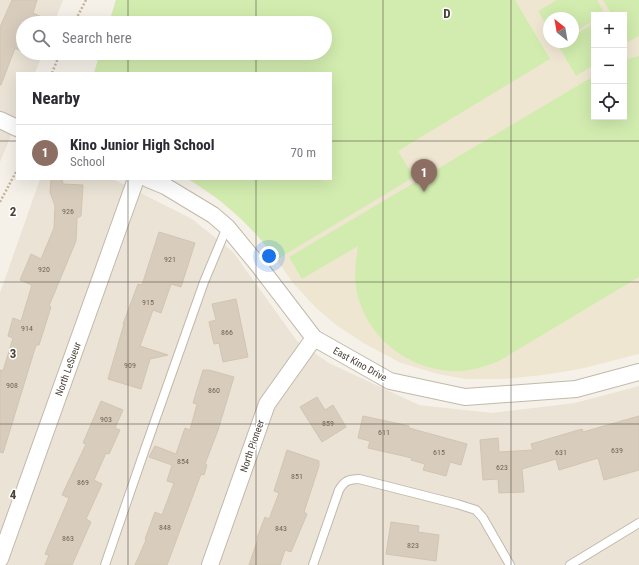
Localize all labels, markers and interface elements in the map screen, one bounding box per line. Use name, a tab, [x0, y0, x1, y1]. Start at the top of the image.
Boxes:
text: D	[443, 6, 451, 21]
north arrow	[543, 12, 579, 48]
map controls	[591, 12, 627, 120]
button: +	[591, 12, 627, 48]
search box	[16, 16, 332, 60]
icon: search	[30, 27, 52, 49]
text: Search here	[62, 29, 132, 47]
button: −	[591, 48, 627, 84]
button: locate	[591, 84, 627, 120]
text: Nearby	[32, 88, 80, 108]
text: Kino Junior High School	[70, 136, 215, 154]
text: 1	[42, 145, 48, 160]
text: 70 m	[290, 145, 316, 160]
text: School	[70, 154, 105, 169]
pin: 1	[411, 159, 437, 192]
text: 2	[10, 204, 17, 219]
house number: 926	[62, 207, 74, 216]
your location	[259, 246, 279, 266]
house number: 921	[164, 255, 176, 264]
house number: 920	[38, 265, 50, 274]
house number: 915	[142, 298, 154, 307]
house number: 914	[21, 324, 33, 333]
house number: 866	[221, 328, 233, 337]
street label: North LeSueur	[53, 341, 83, 397]
street label: East Kino Drive	[331, 345, 389, 383]
text: 3	[10, 346, 16, 361]
house number: 909	[124, 361, 136, 370]
house number: 908	[6, 381, 18, 390]
house number: 860	[208, 386, 220, 395]
house number: 903	[100, 415, 112, 424]
street label: North Pioneer	[238, 418, 266, 474]
house number: 859	[322, 419, 334, 428]
house number: 611	[378, 428, 390, 437]
house number: 639	[611, 446, 623, 455]
house number: 615	[433, 448, 445, 457]
house number: 631	[555, 448, 567, 457]
house number: 854	[177, 457, 189, 466]
house number: 623	[496, 463, 508, 472]
house number: 851	[291, 472, 303, 481]
house number: 869	[77, 478, 89, 487]
text: 4	[10, 487, 17, 502]
house number: 848	[159, 523, 171, 532]
house number: 843	[275, 524, 287, 533]
house number: 863	[62, 534, 74, 543]
house number: 823	[407, 541, 419, 550]

